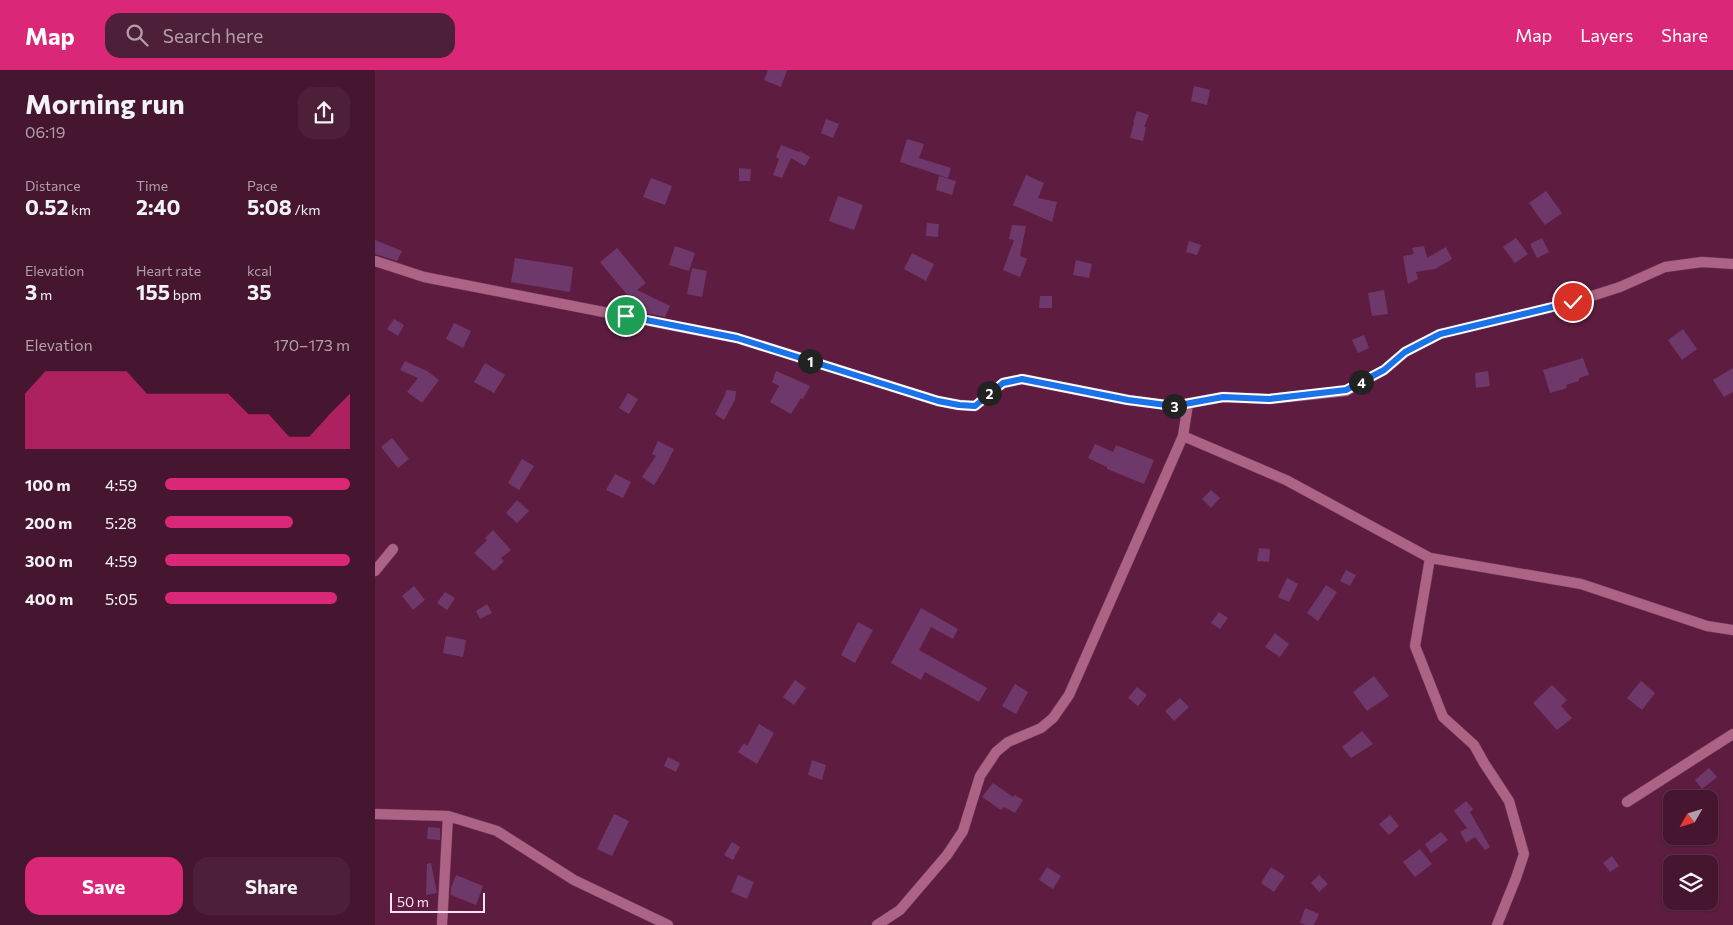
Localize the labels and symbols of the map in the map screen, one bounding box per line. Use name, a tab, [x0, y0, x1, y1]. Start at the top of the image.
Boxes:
pin	[1552, 281, 1594, 323]
pin	[605, 295, 647, 337]
pin: 1	[797, 348, 823, 374]
pin: 4	[1349, 370, 1373, 394]
pin: 2	[977, 380, 1001, 406]
pin: 3	[1161, 394, 1187, 418]
north arrow	[1663, 790, 1717, 845]
scale bar	[390, 890, 485, 913]

